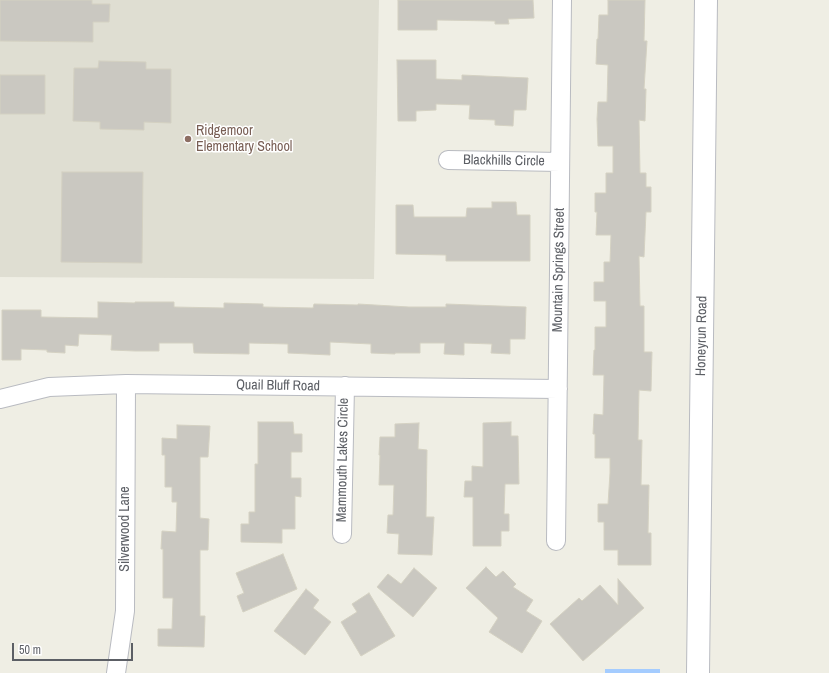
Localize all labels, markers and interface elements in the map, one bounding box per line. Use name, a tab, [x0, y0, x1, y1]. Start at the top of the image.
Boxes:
place label: Ridgemoor Elementary School	[196, 123, 292, 156]
marker: Ridgemoor Elementary School	[183, 134, 193, 144]
street label: Blackhills Circle	[463, 152, 545, 170]
street label: Mountain Springs Street	[550, 208, 568, 332]
street label: Honeyrun Road	[693, 296, 711, 376]
street label: Quail Bluff Road	[236, 377, 320, 395]
street label: Mammouth Lakes Circle	[334, 398, 352, 522]
street label: Silverwood Lane	[117, 486, 133, 572]
scale bar	[14, 635, 135, 661]
text: 50 m	[19, 642, 41, 658]

